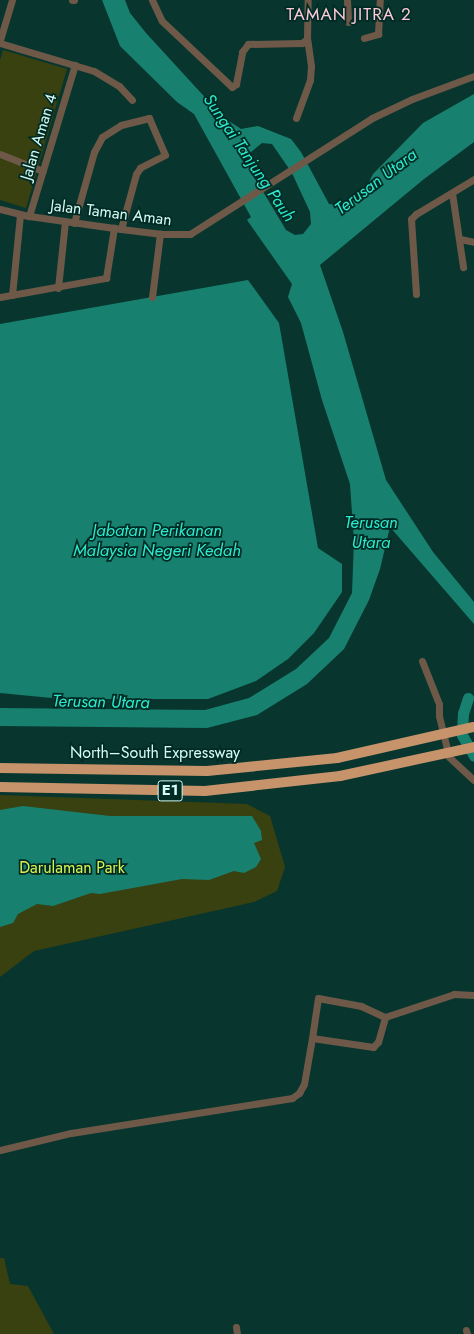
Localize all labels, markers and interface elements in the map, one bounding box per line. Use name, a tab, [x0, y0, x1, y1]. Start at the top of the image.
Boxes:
district label: TAMAN JITRA 2	[286, 5, 412, 25]
water label: Sungai Tanjung Pauh	[199, 90, 299, 226]
street label: Jalan Aman 4	[17, 91, 61, 183]
water label: Terusan Utara	[331, 145, 421, 219]
street label: Jalan Taman Aman	[49, 196, 173, 230]
water label: Terusan Utara	[344, 513, 398, 553]
water label: Jabatan Perikanan Malaysia Negeri Kedah	[73, 521, 241, 561]
water label: Terusan Utara	[52, 691, 150, 713]
street label: North–South Expressway	[70, 743, 240, 763]
road number: E1	[157, 778, 183, 804]
park label: Darulaman Park	[19, 858, 125, 878]

